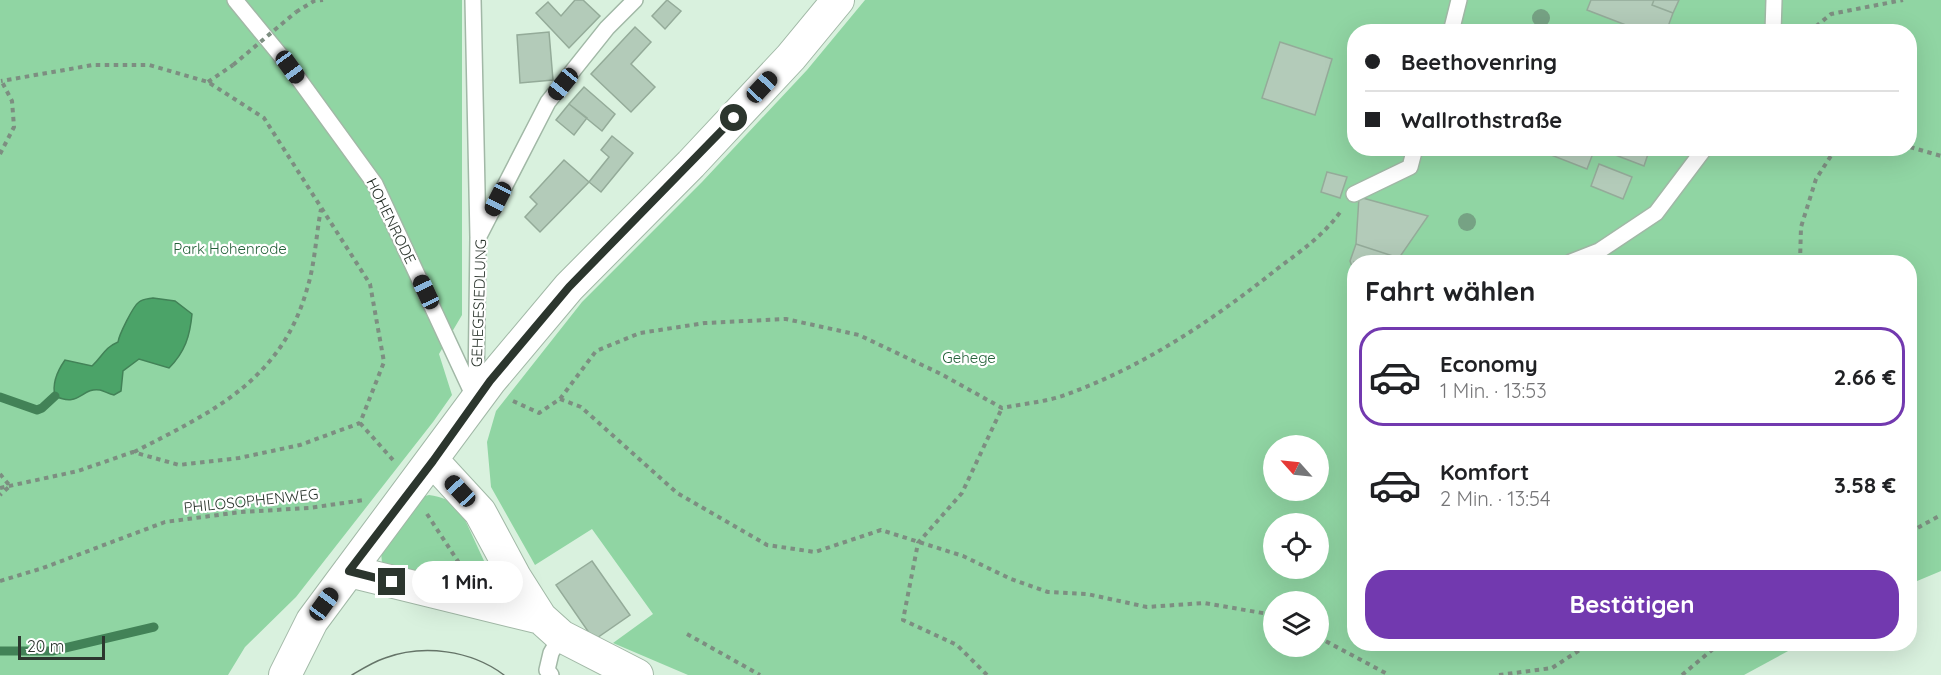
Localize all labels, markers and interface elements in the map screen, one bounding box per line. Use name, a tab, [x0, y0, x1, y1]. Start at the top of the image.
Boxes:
car	[272, 47, 308, 87]
text: Beethovenring	[1401, 48, 1557, 76]
car	[545, 64, 581, 104]
car	[743, 68, 781, 106]
route start	[720, 104, 747, 131]
text: Wallrothstraße	[1401, 106, 1562, 134]
street label: HOHENRODE	[362, 175, 420, 267]
car	[482, 179, 514, 219]
street label: GEHEGESIEDLUNG	[467, 238, 490, 367]
park label: Park Hohenrode	[173, 239, 287, 258]
car	[410, 272, 442, 312]
text: Fahrt wählen	[1365, 274, 1535, 308]
park label: Gehege	[942, 348, 996, 367]
icon: car	[1368, 350, 1422, 404]
text: Economy	[1440, 350, 1538, 378]
text: 2.66 €	[1834, 363, 1896, 391]
text: 1 Min. · 13:53	[1440, 378, 1547, 403]
north arrow	[1263, 435, 1329, 501]
map controls	[1263, 435, 1329, 657]
icon: car	[1368, 458, 1422, 512]
text: Komfort	[1440, 458, 1529, 486]
text: 3.58 €	[1834, 471, 1896, 499]
car	[441, 472, 479, 510]
street label: PHILOSOPHENWEG	[183, 484, 319, 517]
text: 2 Min. · 13:54	[1440, 486, 1550, 511]
button: locate	[1263, 513, 1329, 579]
callout: 1 Min.	[413, 561, 524, 603]
route end	[378, 568, 405, 595]
text: 1 Min.	[442, 569, 493, 594]
button: Bestätigen	[1365, 570, 1899, 639]
car	[306, 584, 342, 624]
button: layers	[1263, 591, 1329, 657]
scale bar	[18, 633, 105, 660]
text: 20 m	[27, 636, 64, 656]

